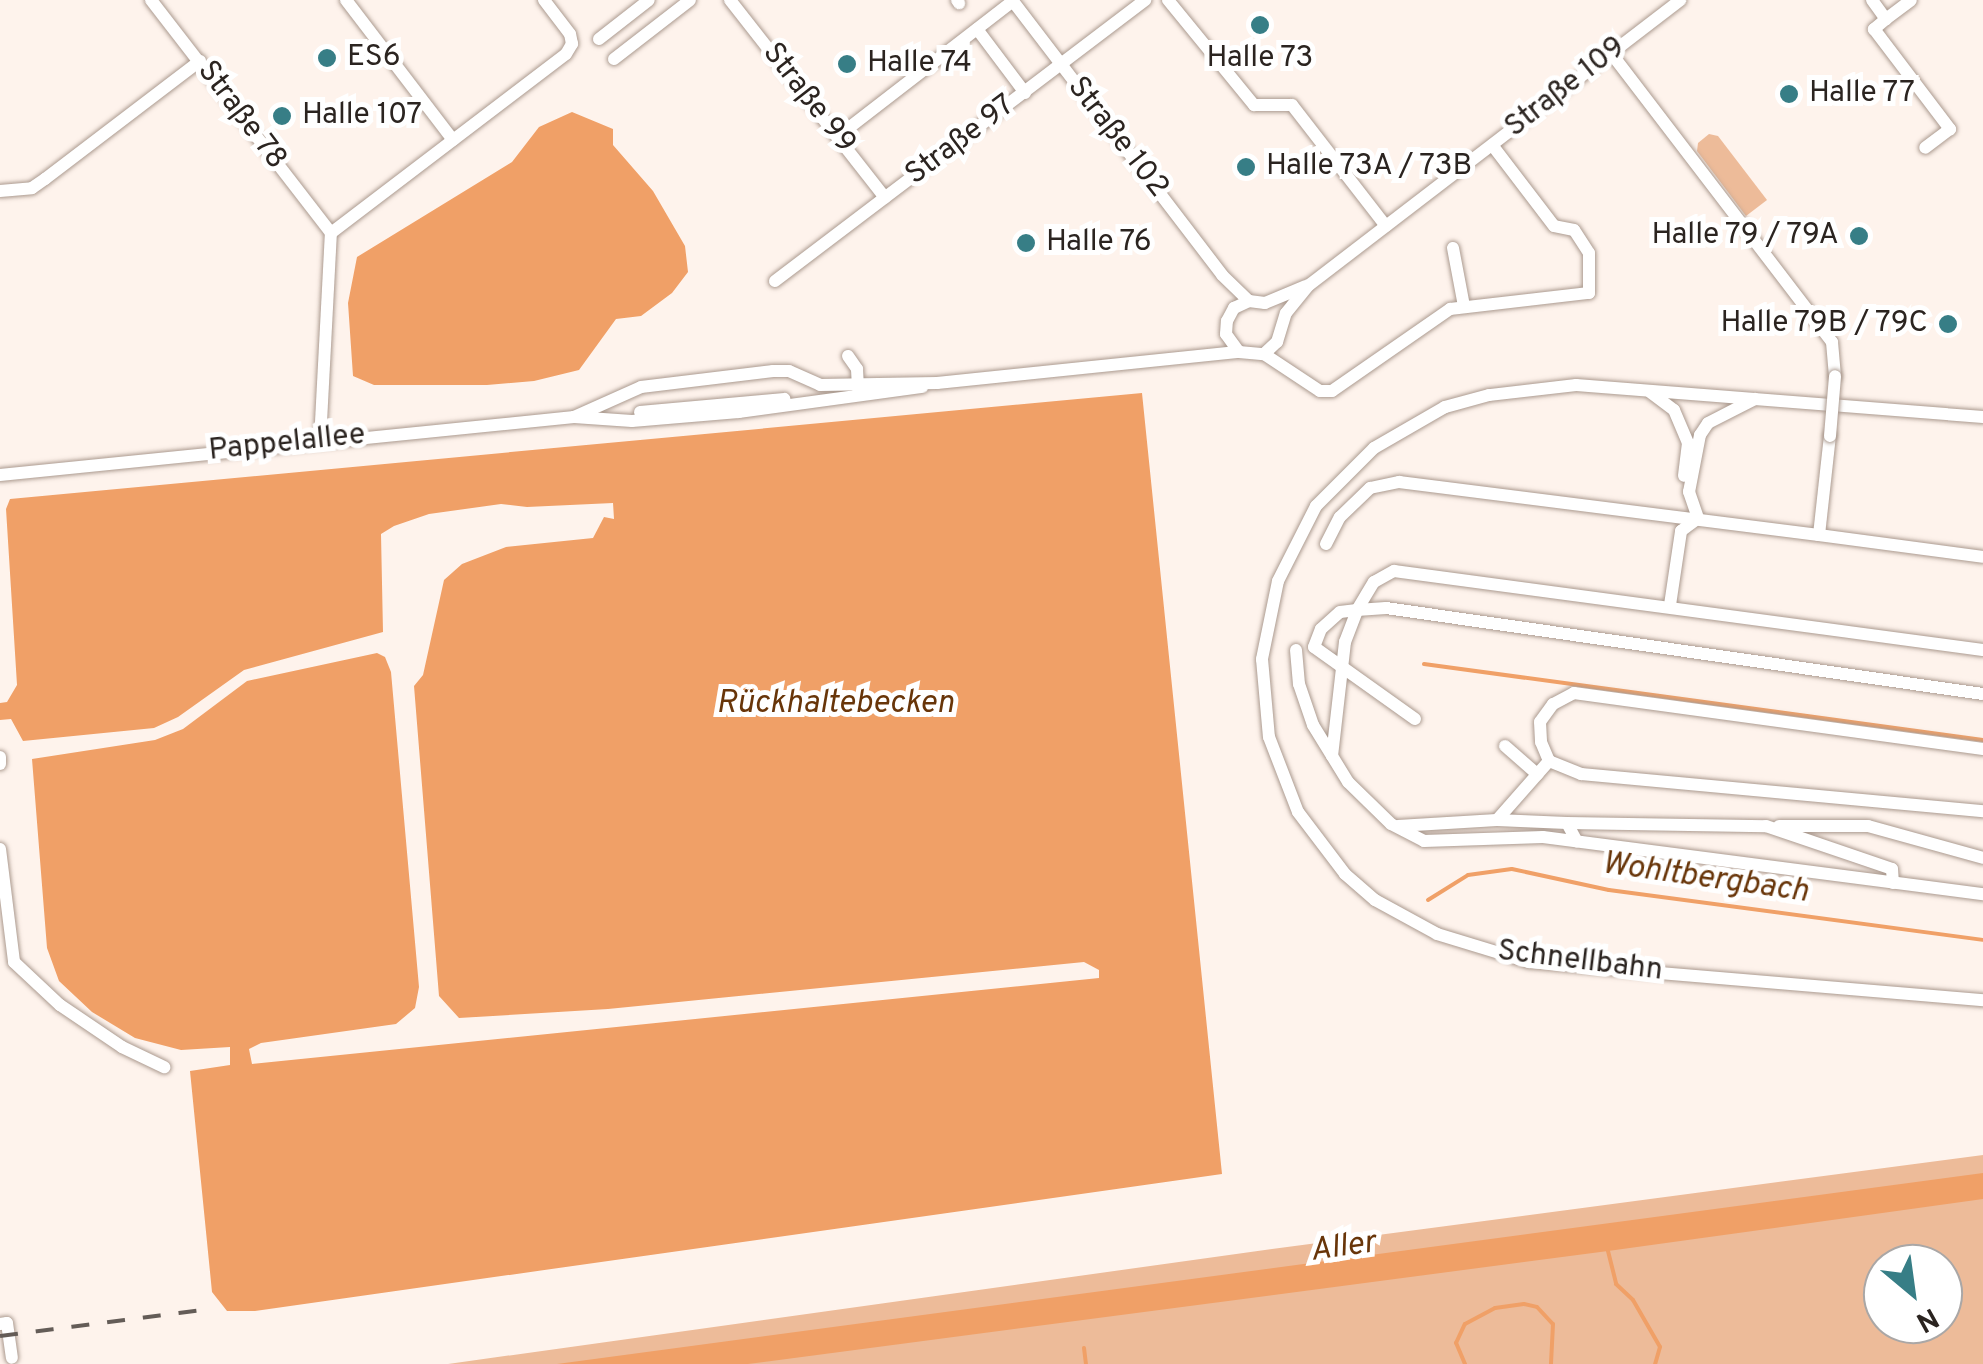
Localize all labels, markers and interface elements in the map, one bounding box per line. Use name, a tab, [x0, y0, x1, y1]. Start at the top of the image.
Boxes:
marker: Halle 73	[1249, 14, 1271, 36]
street label: Straße 109	[1499, 30, 1633, 146]
street label: Straße 99	[754, 37, 862, 161]
place label: ES6	[347, 40, 401, 76]
place label: Halle 73	[1206, 41, 1314, 77]
place label: Halle 74	[867, 46, 973, 82]
marker: ES6	[316, 47, 338, 69]
marker: Halle 74	[836, 53, 858, 75]
street label: Straße 78	[188, 54, 294, 178]
street label: Straße 102	[1059, 70, 1175, 206]
place label: Halle 77	[1809, 76, 1916, 112]
marker: Halle 77	[1778, 83, 1800, 105]
street label: Straße 97	[899, 88, 1023, 194]
place label: Halle 107	[302, 98, 422, 134]
marker: Halle 107	[271, 105, 293, 127]
place label: Halle 73A / 73B	[1266, 149, 1476, 185]
marker: Halle 73A / 73B	[1235, 156, 1257, 178]
place label: Halle 79 / 79A	[1649, 218, 1839, 254]
place label: Halle 76	[1046, 225, 1153, 261]
marker: Halle 79 / 79A	[1848, 225, 1870, 247]
marker: Halle 76	[1015, 232, 1037, 254]
place label: Halle 79B / 79C	[1718, 306, 1928, 342]
marker: Halle 79B / 79C	[1937, 313, 1959, 335]
street label: Pappelallee	[207, 418, 367, 470]
water label: Rückhaltebecken	[716, 685, 954, 723]
water label: Wohltbergbach	[1599, 846, 1811, 912]
street label: Schnellbahn	[1495, 934, 1665, 990]
water label: Aller	[1308, 1224, 1378, 1272]
north arrow	[1863, 1244, 1963, 1344]
text: N	[1909, 1298, 1944, 1339]

